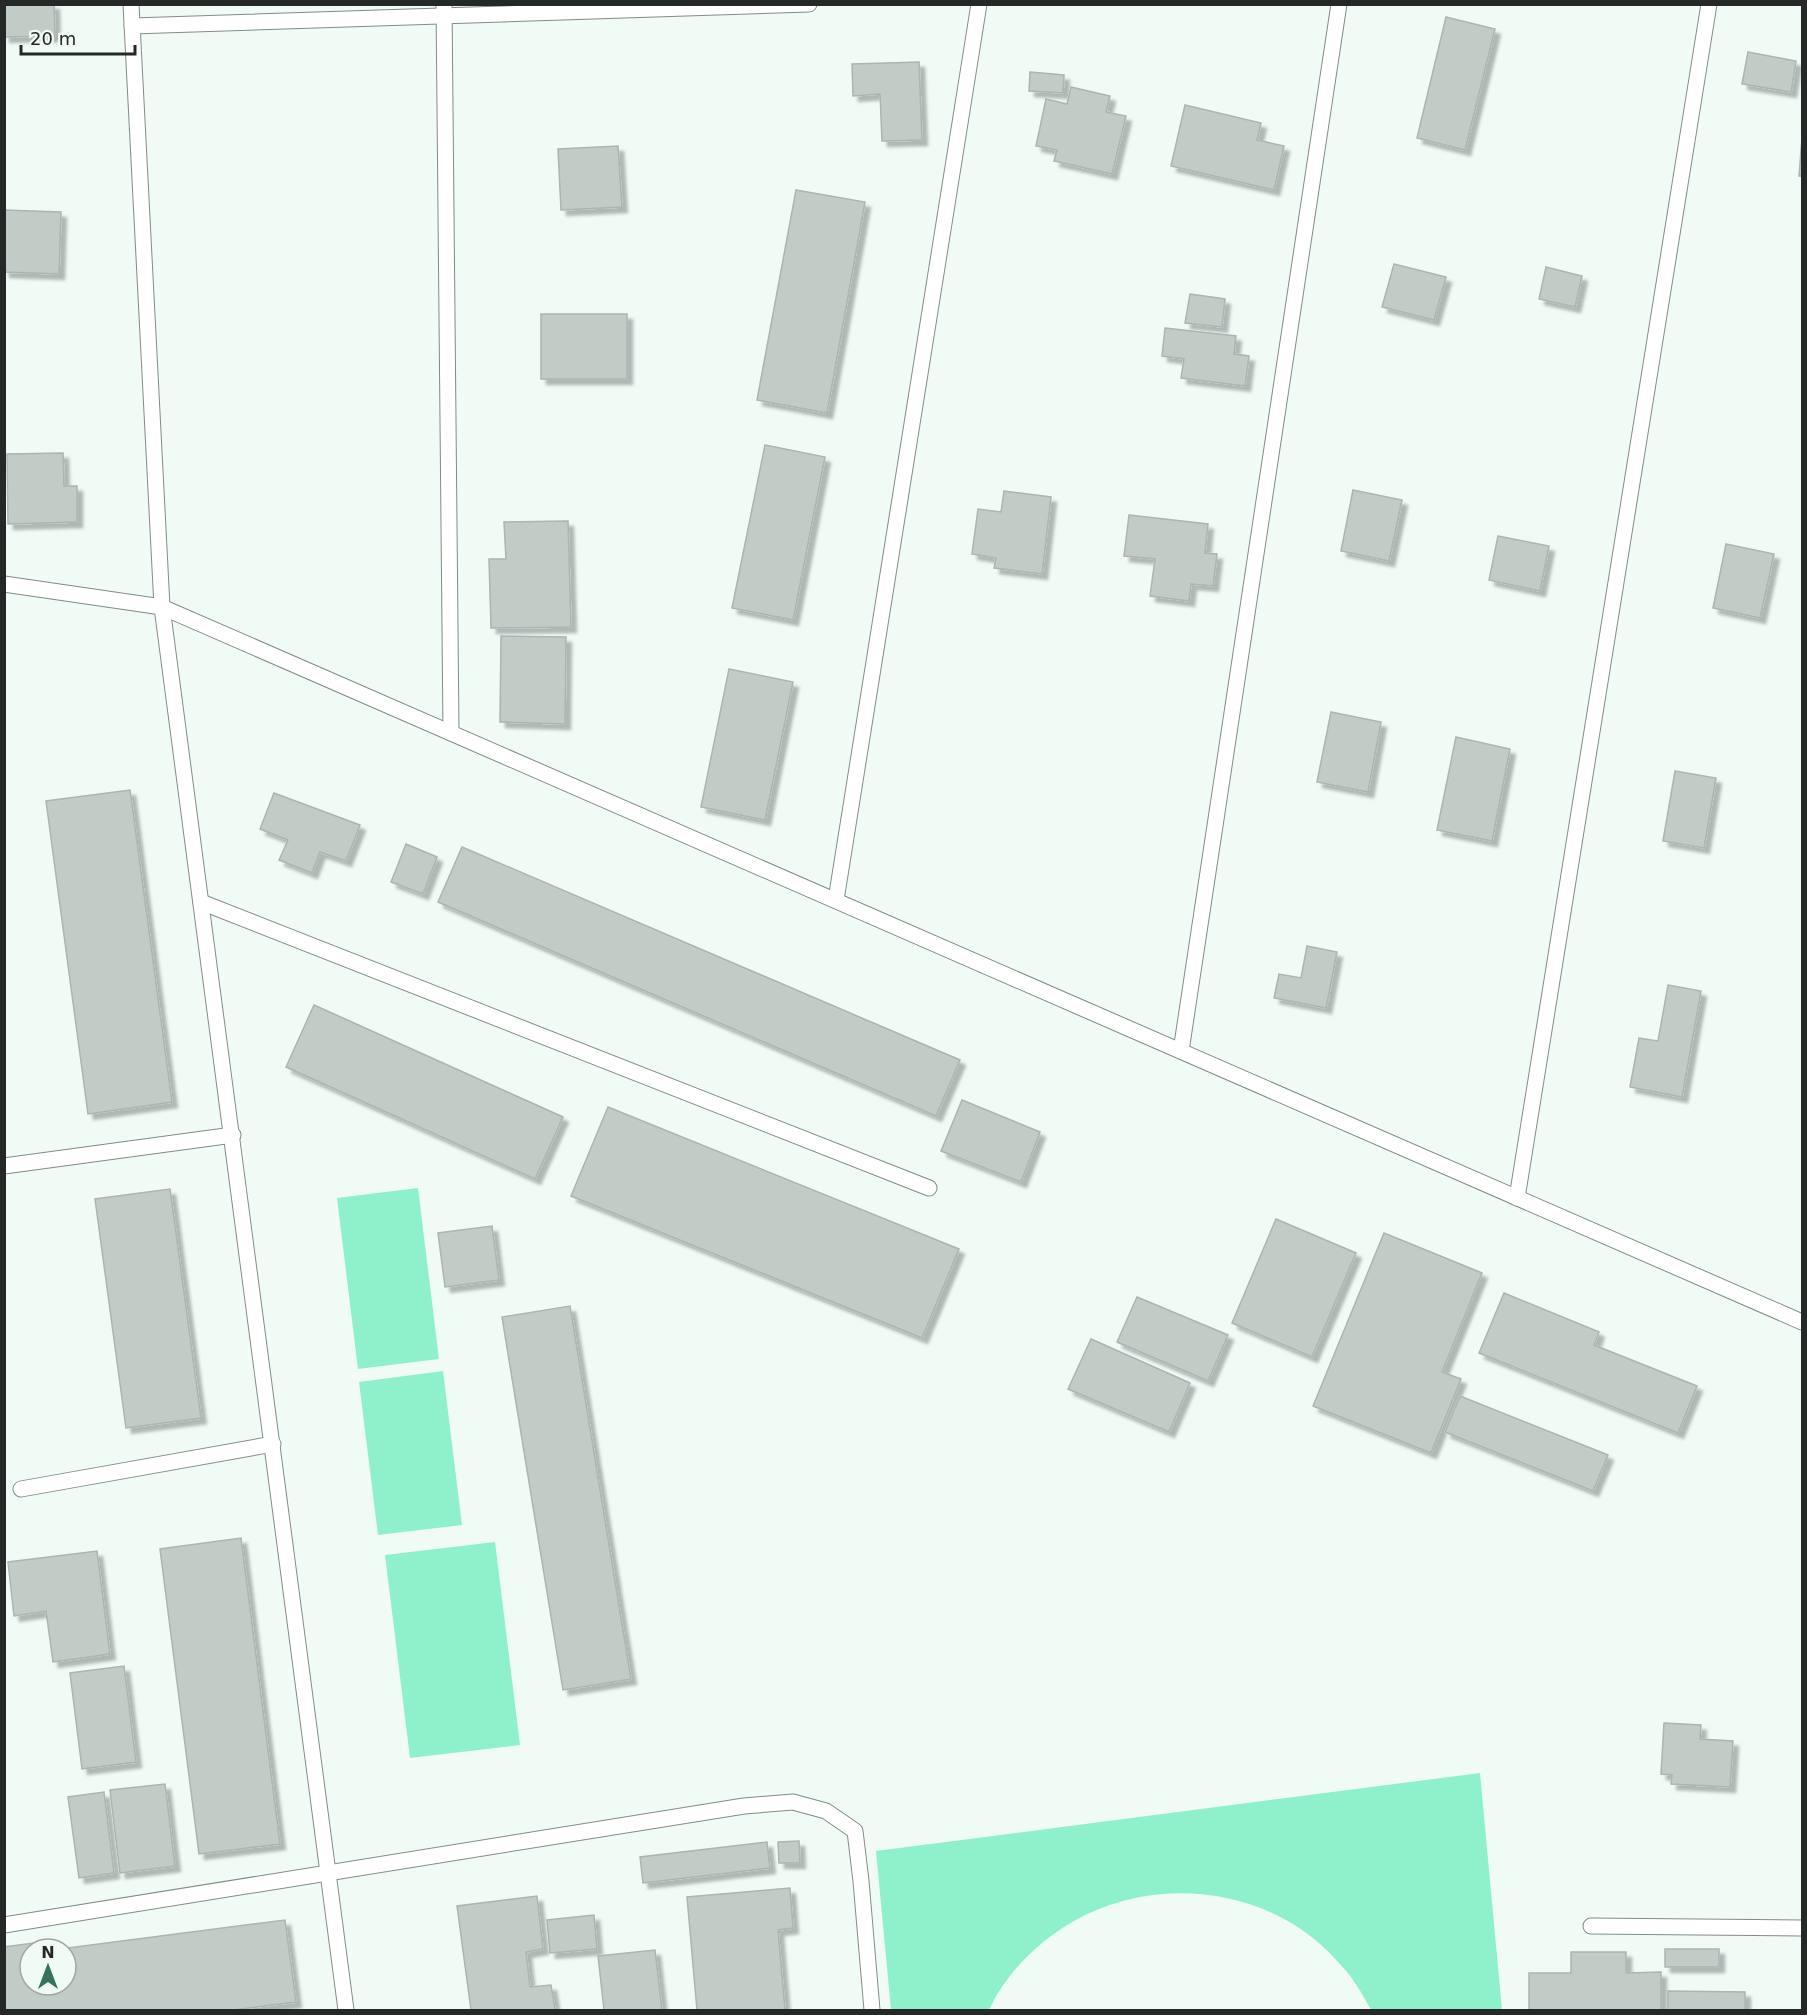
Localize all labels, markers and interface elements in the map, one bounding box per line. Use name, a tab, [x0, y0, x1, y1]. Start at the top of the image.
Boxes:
scale bar	[21, 18, 135, 56]
text: 20 m	[30, 28, 76, 49]
north arrow	[18, 1937, 78, 1997]
text: N	[41, 1943, 55, 1962]

